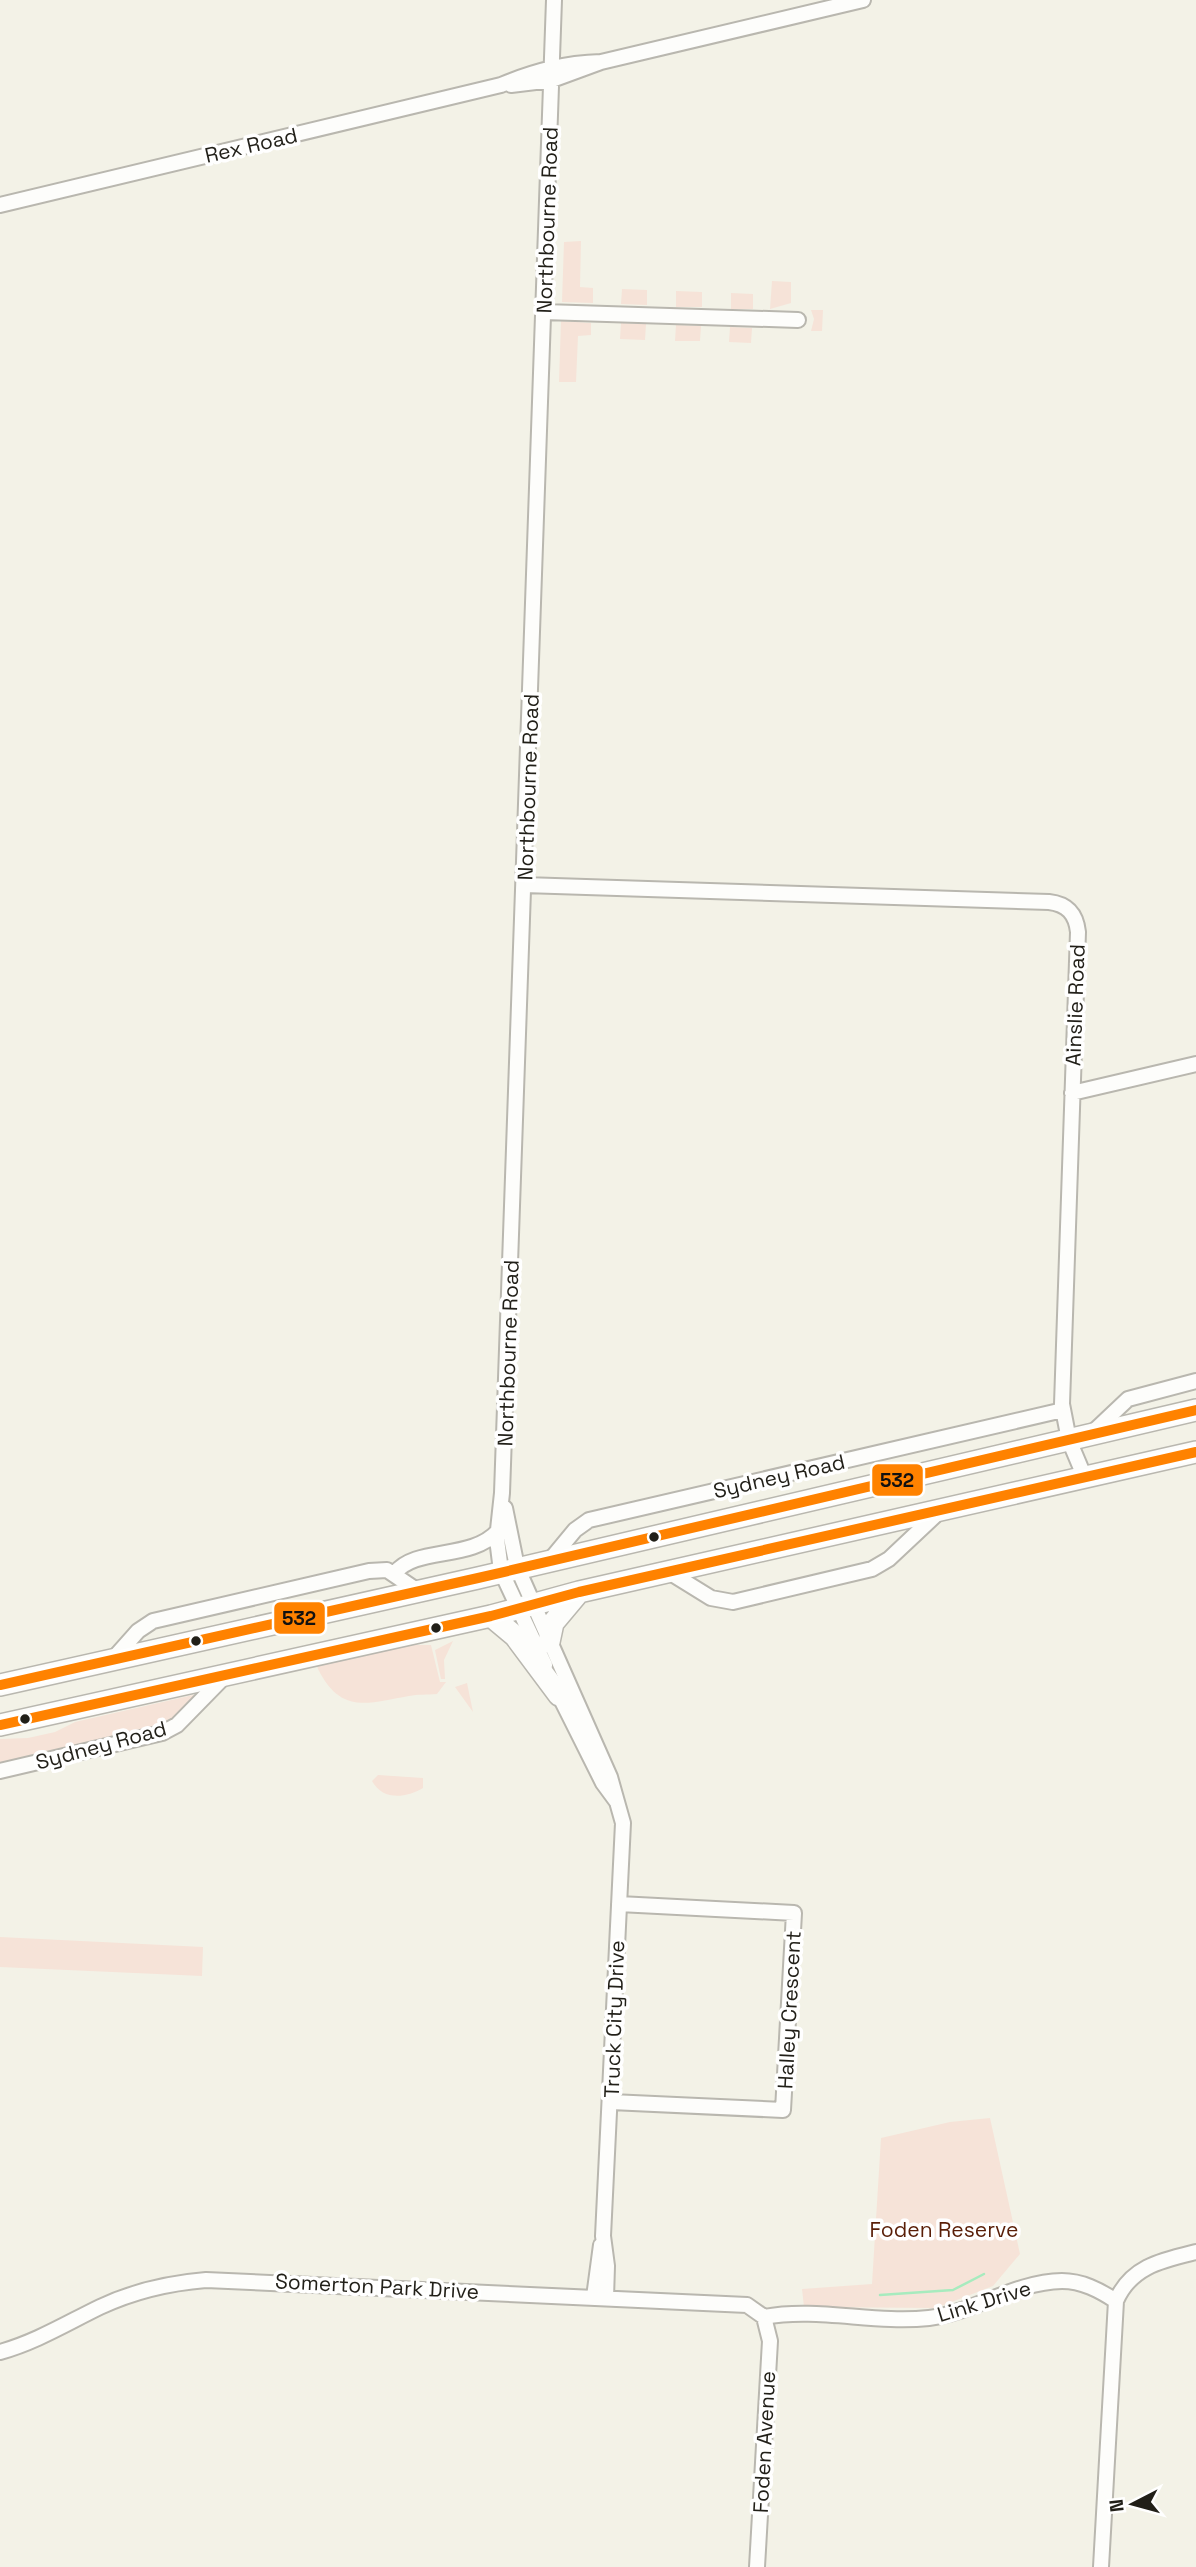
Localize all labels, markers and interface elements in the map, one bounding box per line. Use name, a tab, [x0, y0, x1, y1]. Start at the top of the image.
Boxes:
street label: Rex Road	[202, 121, 300, 169]
street label: Northbourne Road	[530, 126, 564, 314]
street label: Northbourne Road	[511, 693, 545, 881]
street label: Ainslie Road	[1059, 944, 1091, 1066]
street label: Northbourne Road	[491, 1259, 525, 1447]
street label: Sydney Road	[711, 1448, 847, 1504]
line badge: 532	[871, 1463, 924, 1497]
text: 532	[880, 1468, 914, 1493]
unlabelled marker	[647, 1530, 661, 1544]
line badge: 532	[273, 1601, 326, 1635]
text: 532	[282, 1606, 316, 1631]
unlabelled marker	[429, 1621, 443, 1635]
unlabelled marker	[189, 1634, 203, 1648]
unlabelled marker	[18, 1712, 32, 1726]
street label: Sydney Road	[33, 1715, 169, 1775]
street label: Halley Crescent	[771, 1930, 807, 2090]
street label: Truck City Drive	[598, 1940, 630, 2098]
park label: Foden Reserve	[870, 2216, 1018, 2243]
street label: Somerton Park Drive	[274, 2267, 480, 2305]
street label: Link Drive	[934, 2274, 1034, 2328]
street label: Foden Avenue	[747, 2370, 781, 2514]
north arrow	[1098, 2469, 1168, 2539]
text: N	[1103, 2498, 1130, 2513]

